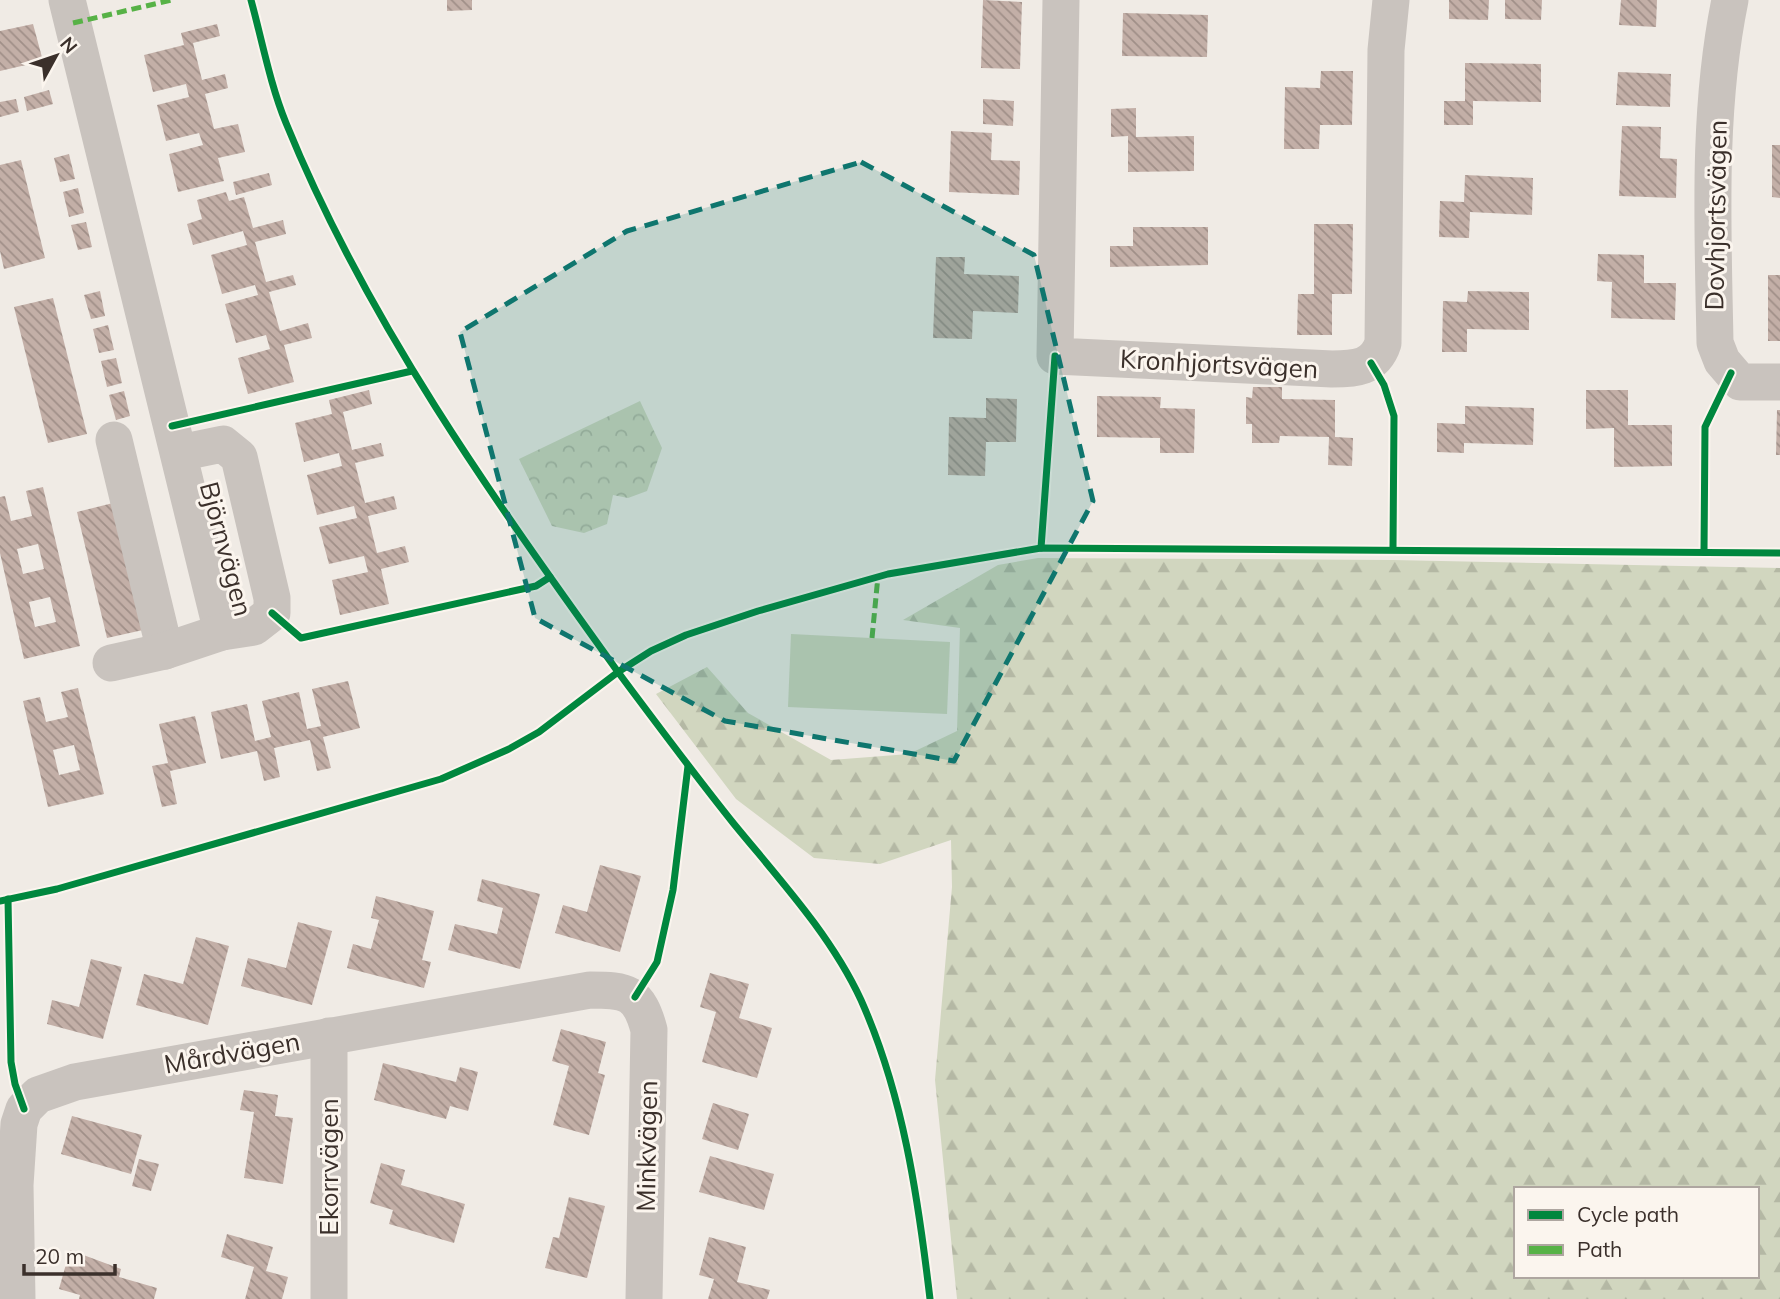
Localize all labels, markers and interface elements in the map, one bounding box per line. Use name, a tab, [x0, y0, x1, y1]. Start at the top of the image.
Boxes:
north arrow	[21, 21, 91, 91]
text: N	[55, 32, 83, 58]
street label: Dovhjortsvägen	[1697, 119, 1734, 311]
street label: Kronhjortsvägen	[1119, 342, 1319, 385]
street label: Björnvägen	[193, 478, 260, 620]
street label: Mårdvägen	[161, 1024, 302, 1081]
street label: Minkvägen	[629, 1080, 664, 1212]
street label: Ekorrvägen	[312, 1098, 345, 1236]
legend	[1514, 1187, 1759, 1278]
text: Cycle path	[1577, 1201, 1679, 1227]
scale bar	[24, 1232, 116, 1276]
text: Path	[1577, 1236, 1622, 1262]
text: 20 m	[35, 1243, 84, 1269]

